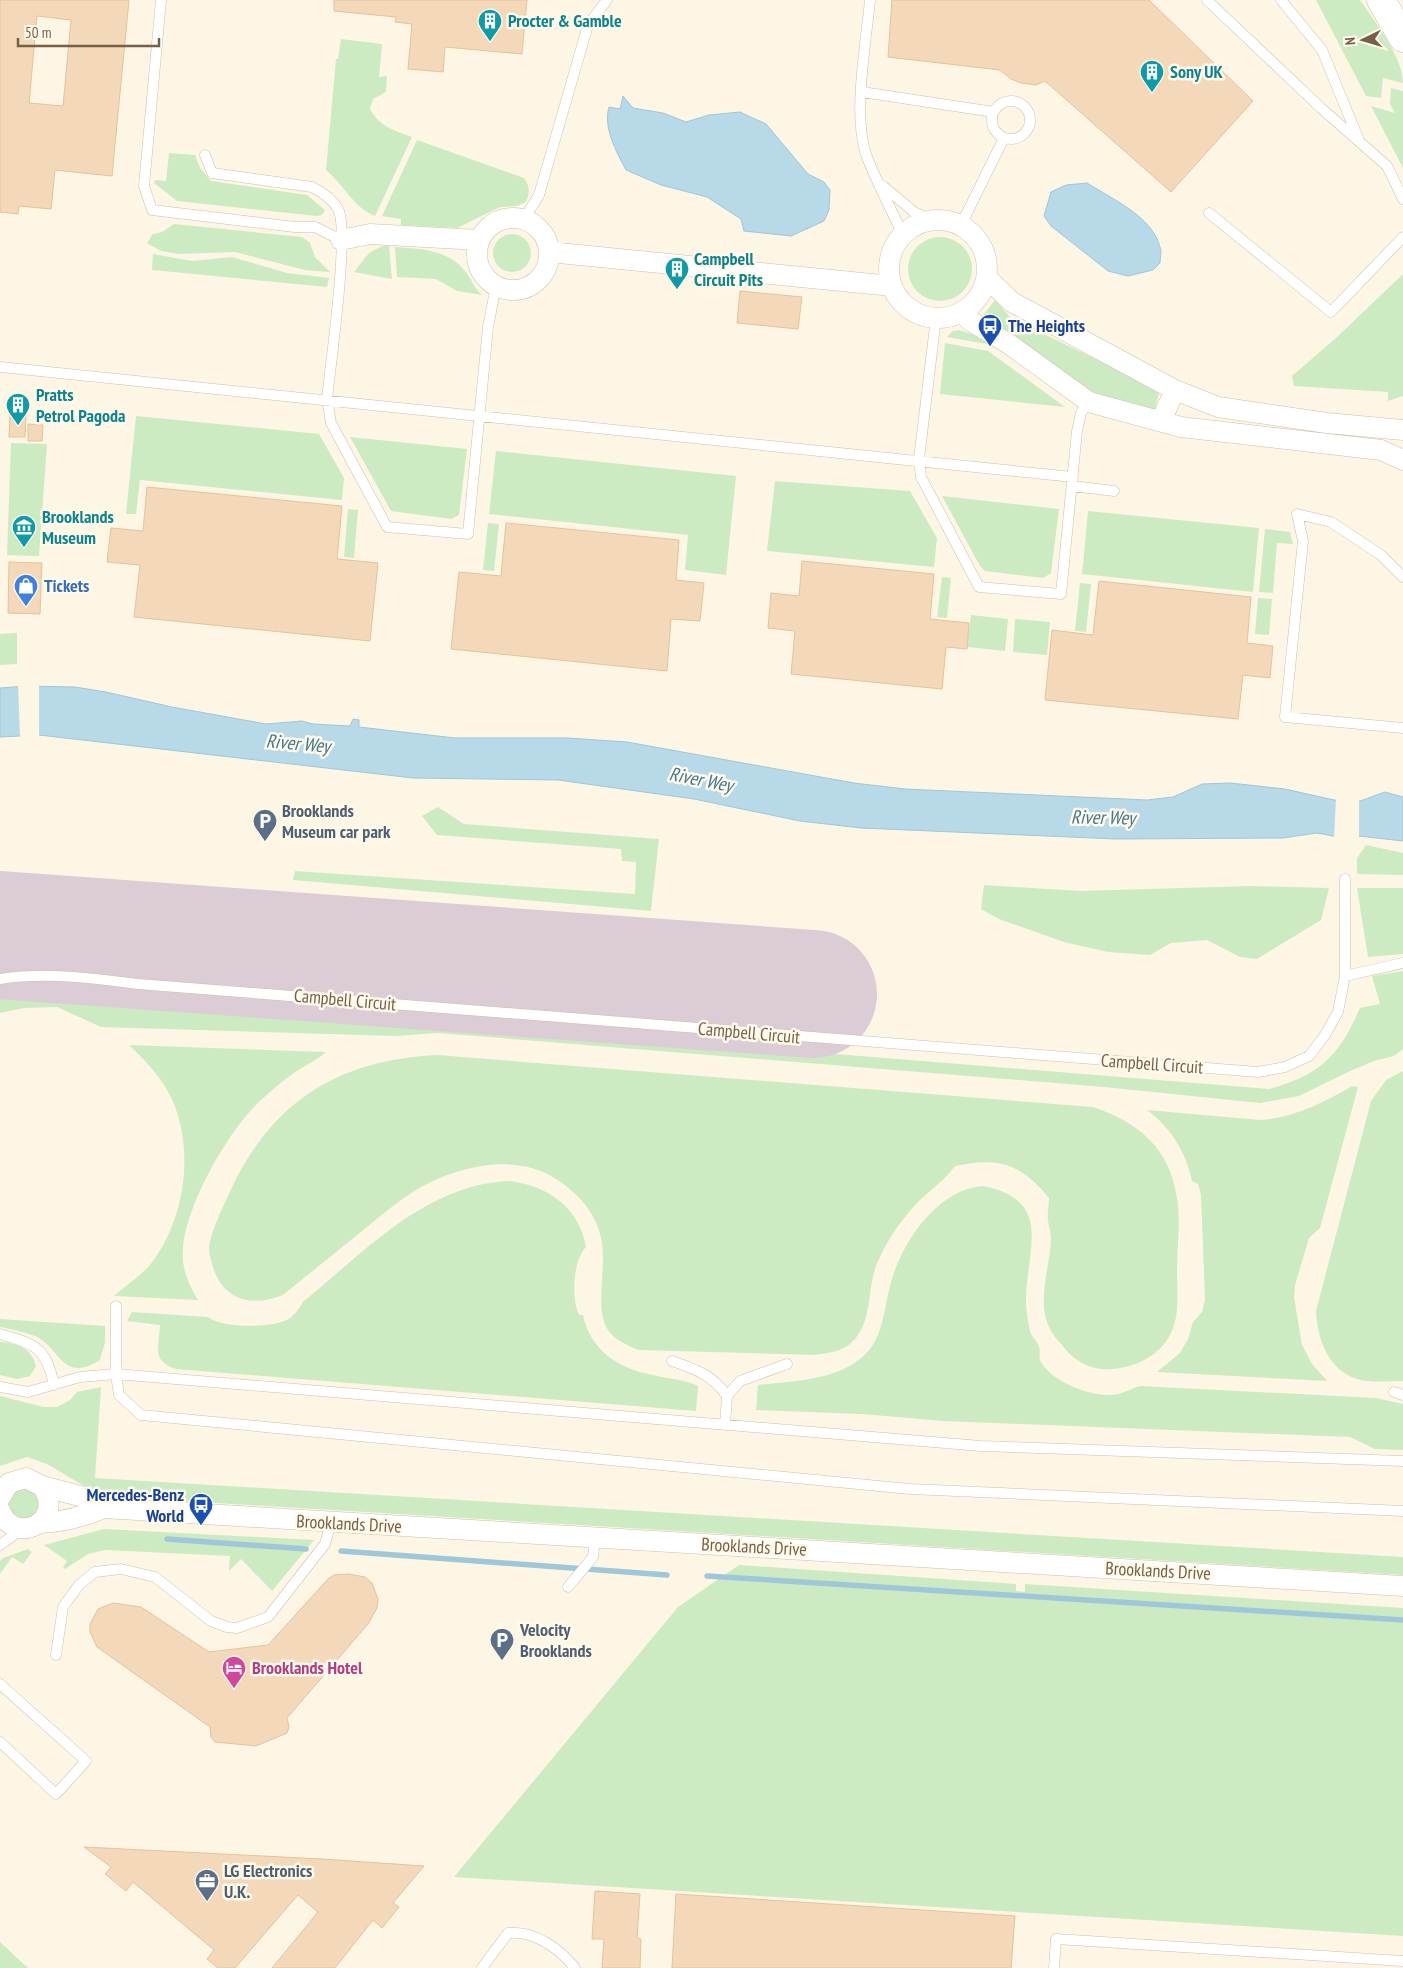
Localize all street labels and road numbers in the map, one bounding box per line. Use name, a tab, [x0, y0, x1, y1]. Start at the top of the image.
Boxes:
street label: Campbell Circuit	[293, 984, 397, 1015]
street label: Campbell Circuit	[697, 1017, 801, 1048]
street label: Campbell Circuit	[1100, 1048, 1204, 1079]
street label: Brooklands Drive	[296, 1509, 402, 1538]
street label: Brooklands Drive	[701, 1532, 807, 1561]
street label: Brooklands Drive	[1105, 1556, 1211, 1585]

